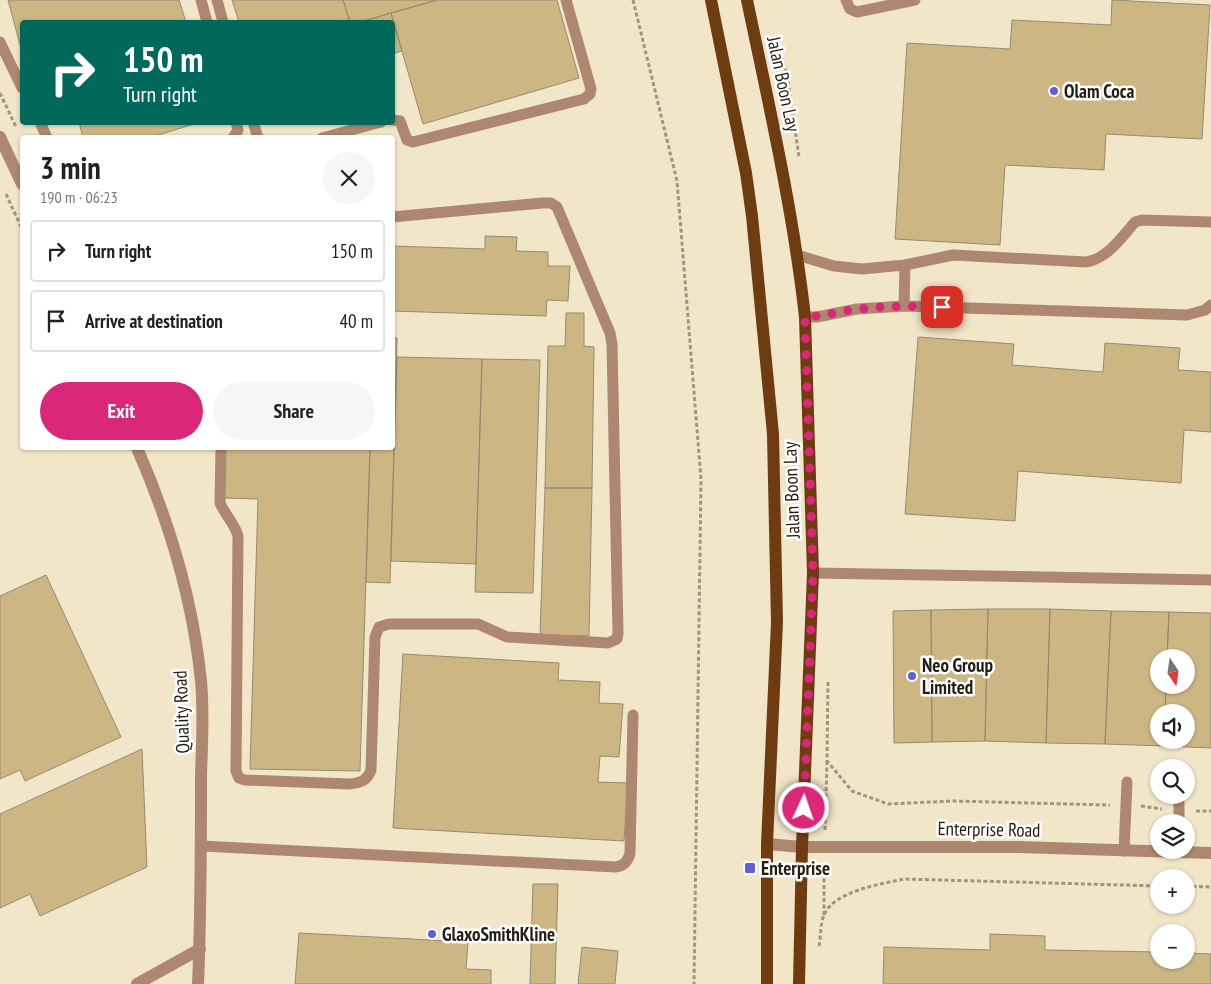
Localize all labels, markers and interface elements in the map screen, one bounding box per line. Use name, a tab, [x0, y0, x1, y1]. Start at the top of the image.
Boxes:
street label: Jalan Boon Lay	[762, 33, 806, 135]
text: 150 m	[123, 36, 204, 82]
icon: right	[40, 40, 105, 105]
place label: Olam Coca	[1064, 79, 1134, 103]
text: Turn right	[123, 80, 197, 108]
marker: Olam Coca	[1048, 85, 1060, 97]
text: 3 min	[40, 148, 101, 187]
button: close	[323, 152, 375, 204]
text: 190 m · 06:23	[40, 187, 118, 207]
icon: right	[42, 237, 70, 265]
text: Turn right	[85, 239, 151, 263]
text: 150 m	[331, 239, 373, 263]
pin	[921, 286, 963, 328]
icon: arrive	[928, 293, 956, 321]
icon: arrive	[42, 307, 70, 335]
text: Arrive at destination	[85, 309, 223, 333]
text: 40 m	[340, 309, 373, 333]
button: Exit	[40, 382, 203, 440]
button: Share	[213, 382, 375, 440]
street label: Jalan Boon Lay	[777, 440, 805, 540]
north arrow	[1150, 649, 1195, 694]
map controls	[1150, 649, 1195, 969]
place label: Neo Group Limited	[922, 653, 994, 699]
street label: Quality Road	[168, 670, 194, 754]
marker: Neo Group Limited	[906, 670, 918, 682]
button: sound	[1150, 704, 1195, 749]
button: search	[1150, 759, 1195, 804]
position arrow	[777, 781, 829, 833]
button: layers	[1150, 814, 1195, 859]
street label: Enterprise Road	[937, 816, 1041, 842]
place label: Enterprise	[761, 856, 830, 880]
marker: Enterprise	[743, 861, 757, 875]
button: +	[1150, 869, 1195, 914]
place label: GlaxoSmithKline	[442, 922, 555, 946]
button: −	[1150, 924, 1195, 969]
marker: GlaxoSmithKline	[426, 928, 438, 940]

